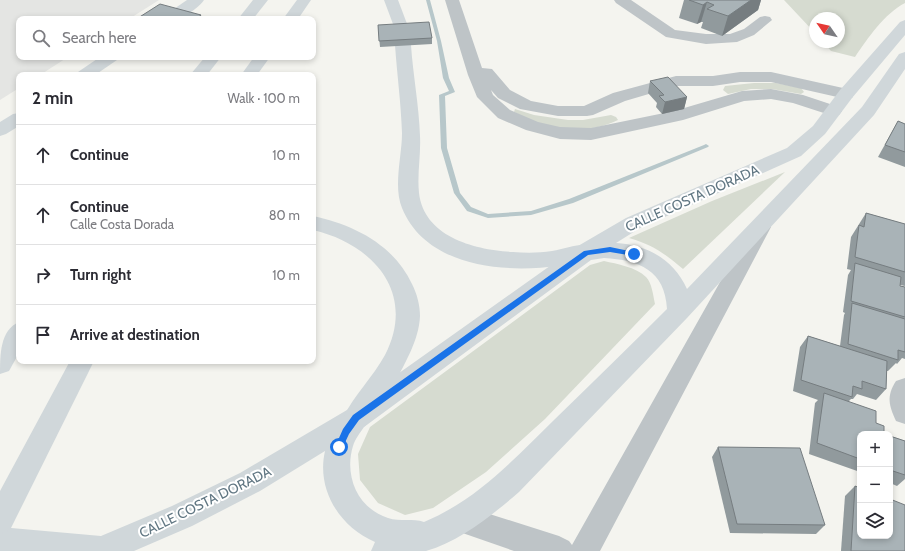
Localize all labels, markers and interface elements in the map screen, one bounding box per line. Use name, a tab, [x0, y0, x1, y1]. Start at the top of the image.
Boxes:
north arrow	[809, 12, 845, 48]
search box	[16, 16, 316, 60]
icon: search	[30, 27, 52, 49]
text: Search here	[62, 29, 137, 47]
text: 2 min	[32, 88, 73, 108]
text: Walk · 100 m	[227, 90, 300, 106]
icon: ahead	[32, 144, 54, 166]
text: Continue	[70, 146, 129, 164]
text: 10 m	[272, 147, 300, 163]
street label: CALLE COSTA DORADA	[622, 160, 762, 236]
text: Continue	[70, 198, 129, 216]
icon: ahead	[32, 204, 54, 226]
text: 80 m	[269, 207, 300, 223]
text: Calle Costa Dorada	[70, 216, 174, 232]
route end	[625, 245, 643, 263]
icon: right	[32, 264, 54, 286]
text: Turn right	[70, 266, 131, 284]
text: 10 m	[272, 267, 300, 283]
icon: arrive	[32, 324, 54, 346]
text: Arrive at destination	[70, 326, 200, 344]
map controls	[857, 431, 893, 539]
button: +	[857, 431, 893, 467]
route start	[330, 438, 348, 456]
street label: CALLE COSTA DORADA	[136, 462, 274, 542]
button: −	[857, 467, 893, 503]
button: layers	[857, 503, 893, 539]

